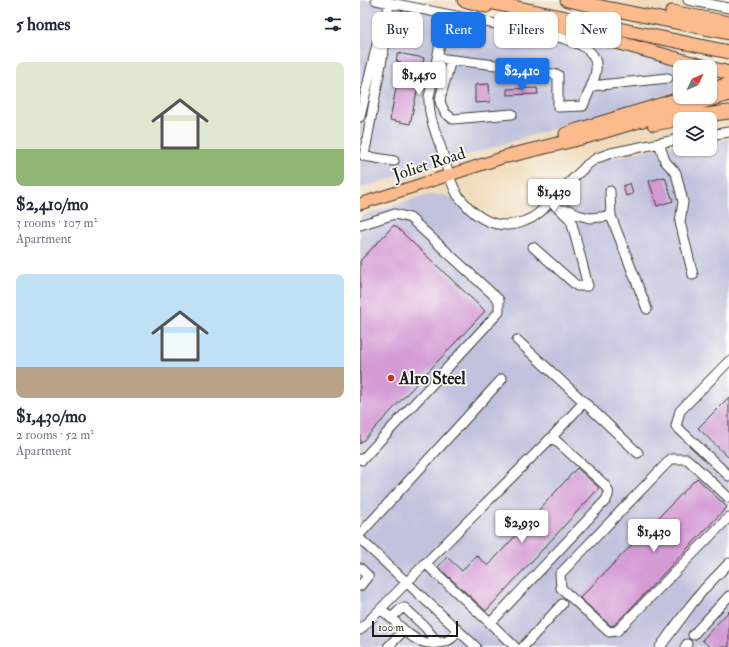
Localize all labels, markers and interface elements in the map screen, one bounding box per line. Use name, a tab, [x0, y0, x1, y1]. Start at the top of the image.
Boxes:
chip: Buy	[372, 12, 423, 48]
chip: Rent	[431, 12, 486, 48]
chip: Filters	[494, 12, 558, 48]
chip: New	[566, 12, 621, 48]
icon: filters	[322, 13, 344, 35]
text: 5 homes	[16, 14, 70, 35]
pin: $2,410	[489, 58, 555, 92]
north arrow	[673, 60, 717, 104]
map controls	[673, 60, 717, 156]
pin: $1,450	[386, 62, 452, 96]
text: $2,410	[504, 63, 540, 79]
text: $1,450	[402, 67, 436, 83]
icon: home	[144, 88, 216, 160]
button: layers	[673, 112, 717, 156]
street label: Joliet Road	[389, 142, 469, 187]
pin: $1,430	[521, 179, 587, 213]
text: $1,430	[537, 184, 571, 200]
text: $2,410/mo	[16, 194, 88, 215]
text: 3 rooms · 107 m²	[16, 215, 97, 231]
text: Apartment	[16, 231, 72, 247]
icon: home	[144, 300, 216, 372]
place label: Alro Steel	[398, 368, 466, 389]
marker: Alro Steel	[386, 373, 396, 383]
text: $1,430/mo	[16, 406, 86, 427]
text: 2 rooms · 52 m²	[16, 427, 94, 443]
text: Apartment	[16, 443, 72, 459]
pin: $2,930	[489, 510, 555, 544]
text: $2,930	[504, 515, 540, 531]
pin: $1,430	[621, 519, 687, 553]
text: $1,430	[637, 524, 671, 540]
scale bar	[372, 619, 458, 638]
text: 100 m	[378, 621, 404, 634]

